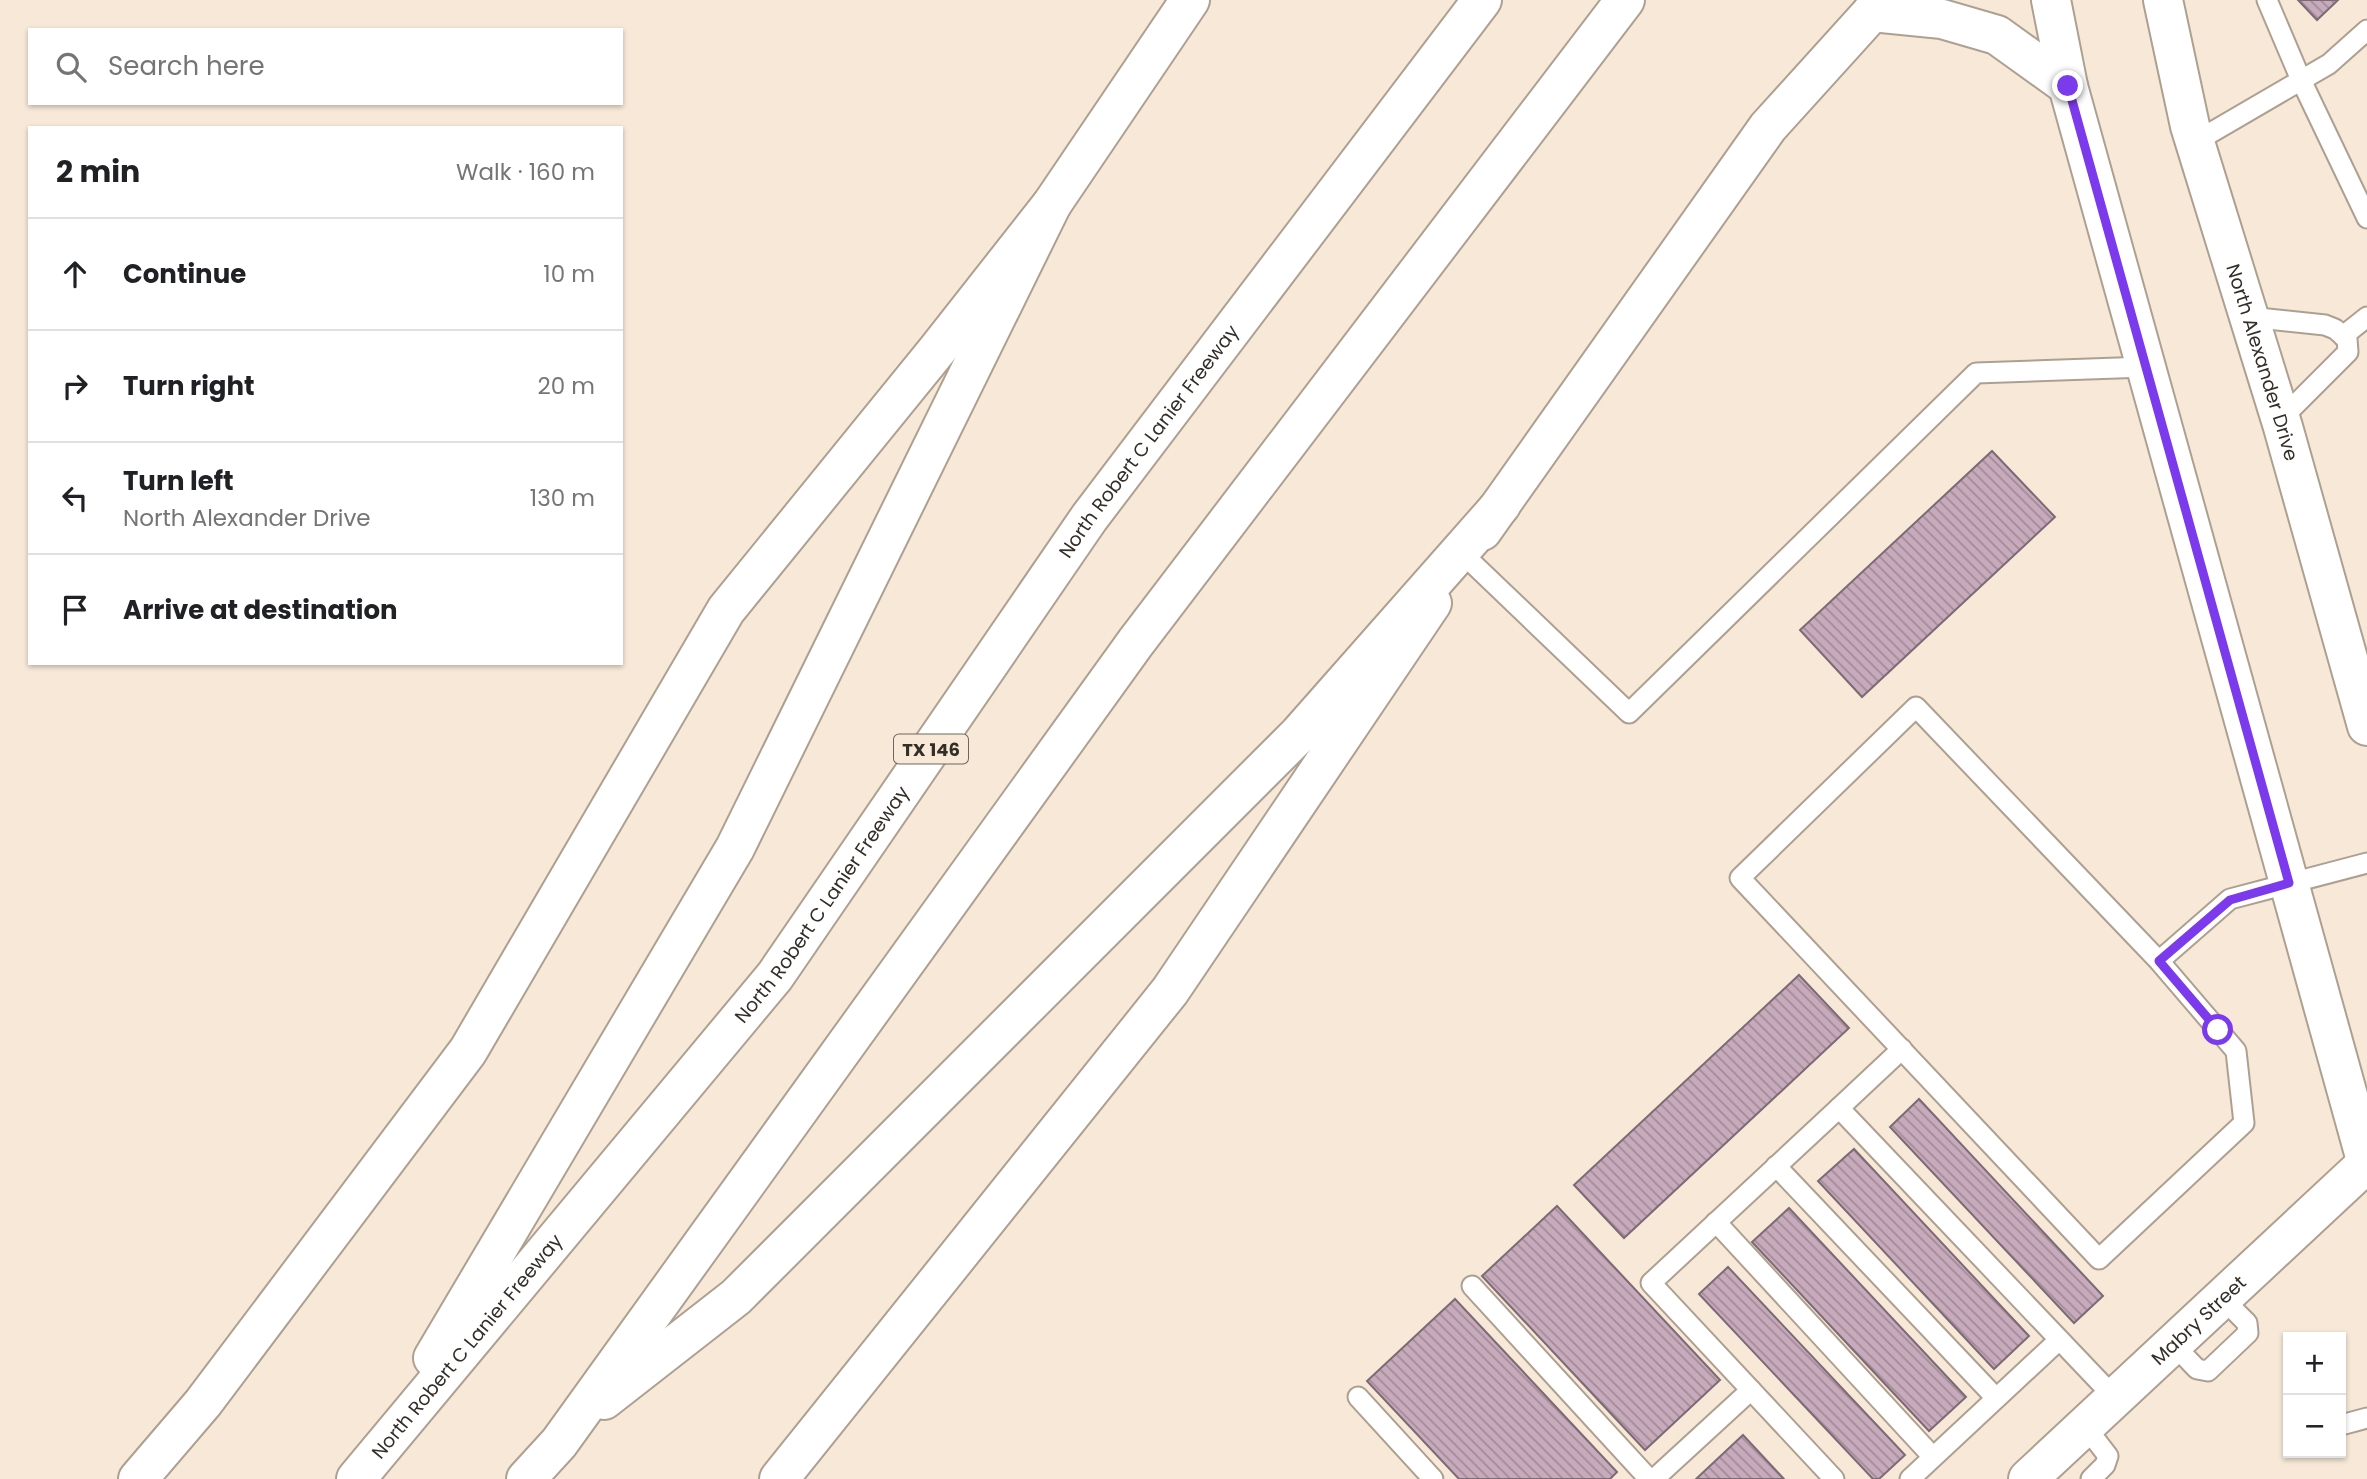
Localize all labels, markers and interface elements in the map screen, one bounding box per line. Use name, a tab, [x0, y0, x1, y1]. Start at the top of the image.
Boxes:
search box	[28, 28, 623, 105]
icon: search	[52, 48, 90, 86]
text: Search here	[108, 48, 265, 84]
route end	[2052, 70, 2083, 101]
text: 2 min	[56, 150, 140, 193]
text: Walk · 160 m	[456, 156, 595, 188]
icon: ahead	[56, 255, 94, 293]
text: Continue	[123, 256, 246, 292]
text: 10 m	[543, 258, 595, 290]
street label: North Alexander Drive	[2220, 260, 2305, 464]
street label: North Robert C Lanier Freeway	[1052, 319, 1245, 563]
icon: right	[56, 367, 94, 405]
text: Turn right	[123, 368, 255, 404]
text: 20 m	[537, 370, 595, 402]
text: Turn left	[123, 463, 234, 499]
icon: left	[56, 479, 94, 517]
text: 130 m	[530, 482, 595, 514]
text: North Alexander Drive	[123, 502, 371, 534]
icon: arrive	[56, 591, 94, 629]
text: Arrive at destination	[123, 592, 398, 628]
road number: TX 146	[894, 734, 968, 764]
street label: North Robert C Lanier Freeway	[728, 780, 915, 1029]
route start	[2202, 1014, 2233, 1045]
street label: North Robert C Lanier Freeway	[365, 1228, 569, 1464]
street label: Mabry Street	[2145, 1269, 2252, 1371]
map controls	[2283, 1332, 2346, 1458]
button: +	[2283, 1332, 2346, 1395]
button: −	[2283, 1395, 2346, 1458]

